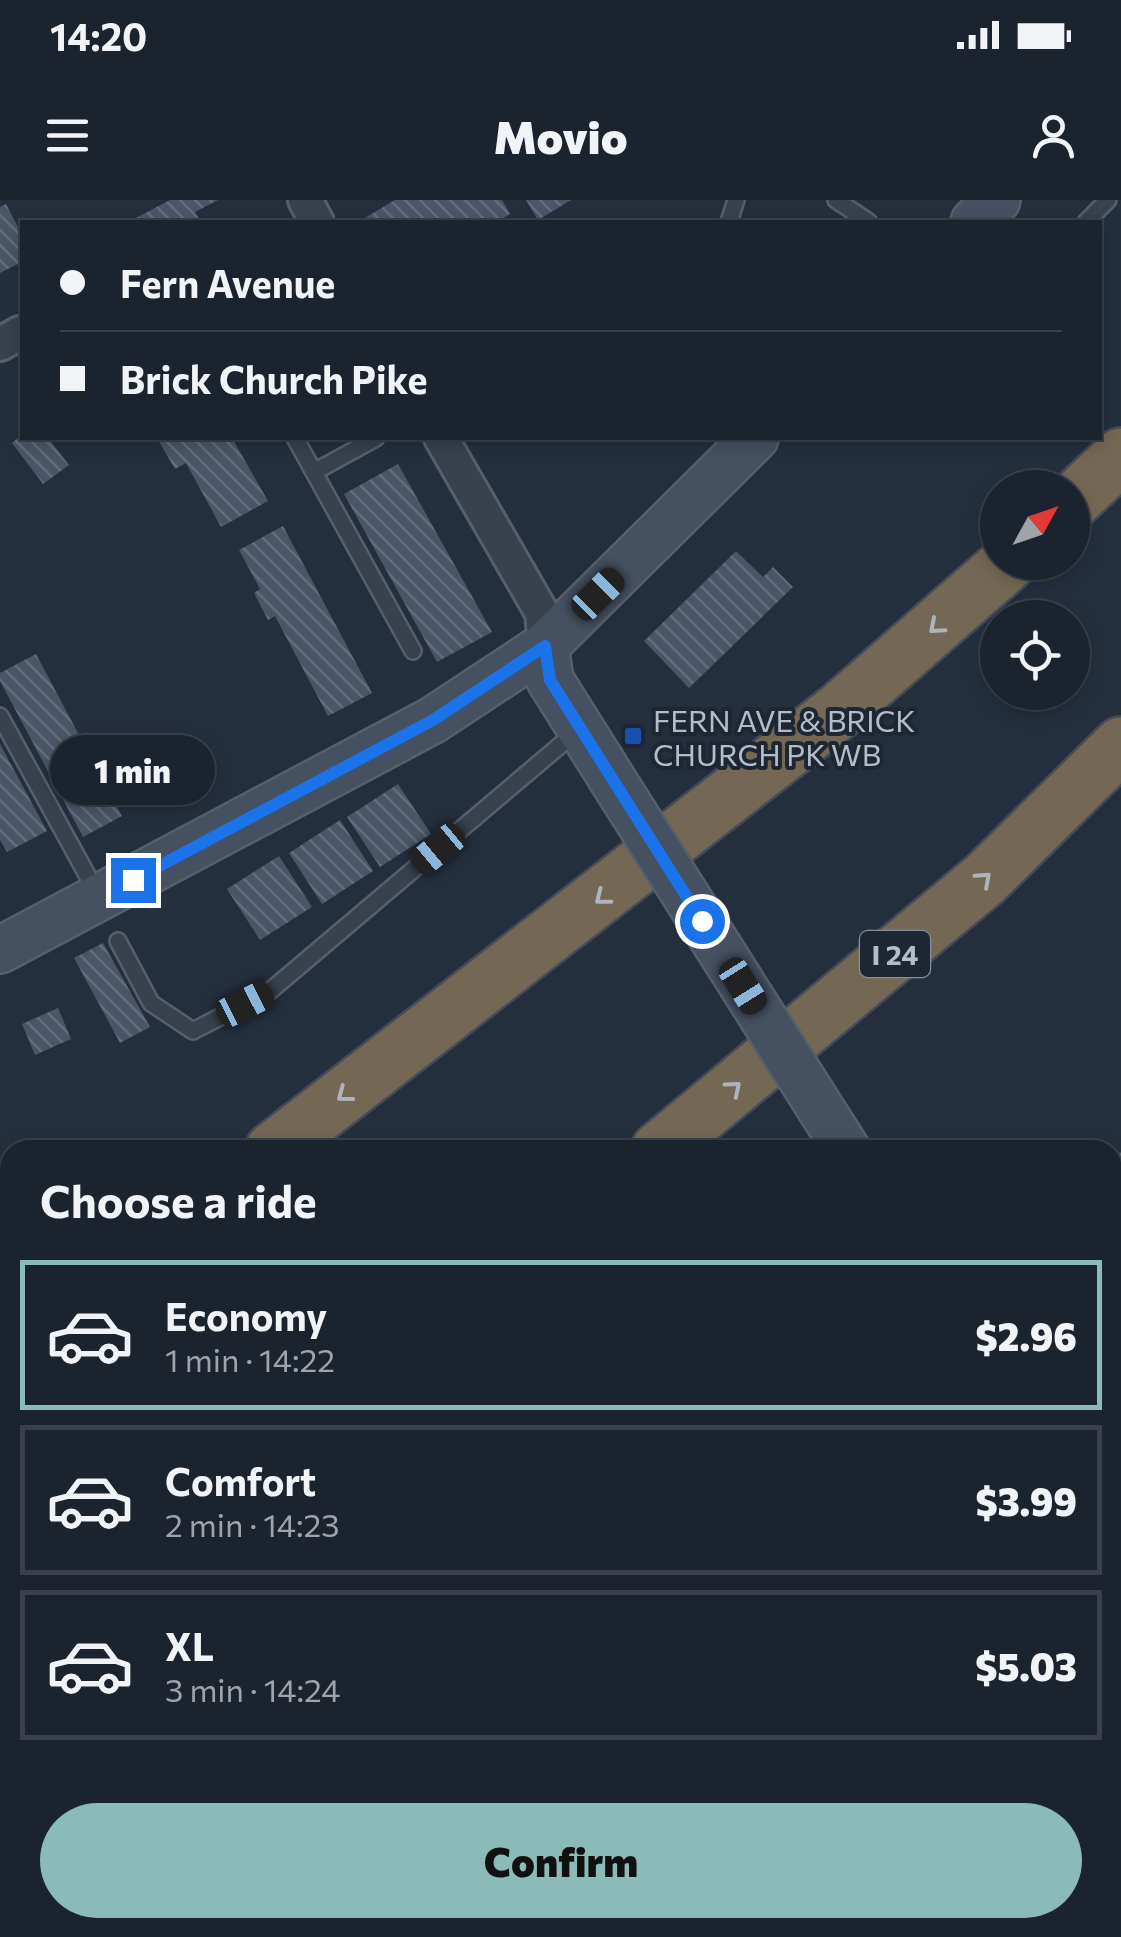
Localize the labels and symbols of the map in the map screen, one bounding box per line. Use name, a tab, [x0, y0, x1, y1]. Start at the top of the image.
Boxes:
north arrow	[980, 470, 1090, 580]
car	[566, 562, 630, 626]
one-way arrow	[929, 615, 948, 633]
place label: FERN AVE & BRICK CHURCH PK WB	[653, 701, 915, 772]
marker: FERN AVE & BRICK CHURCH PK WB	[622, 725, 644, 747]
callout: 1 min	[51, 735, 216, 805]
car	[405, 818, 471, 880]
route end	[111, 858, 156, 903]
one-way arrow	[972, 873, 991, 891]
one-way arrow	[596, 886, 614, 904]
route start	[680, 899, 725, 944]
road number: I 24	[860, 931, 930, 977]
car	[714, 953, 772, 1019]
car	[211, 977, 279, 1031]
one-way arrow	[723, 1082, 741, 1100]
one-way arrow	[337, 1084, 355, 1101]

